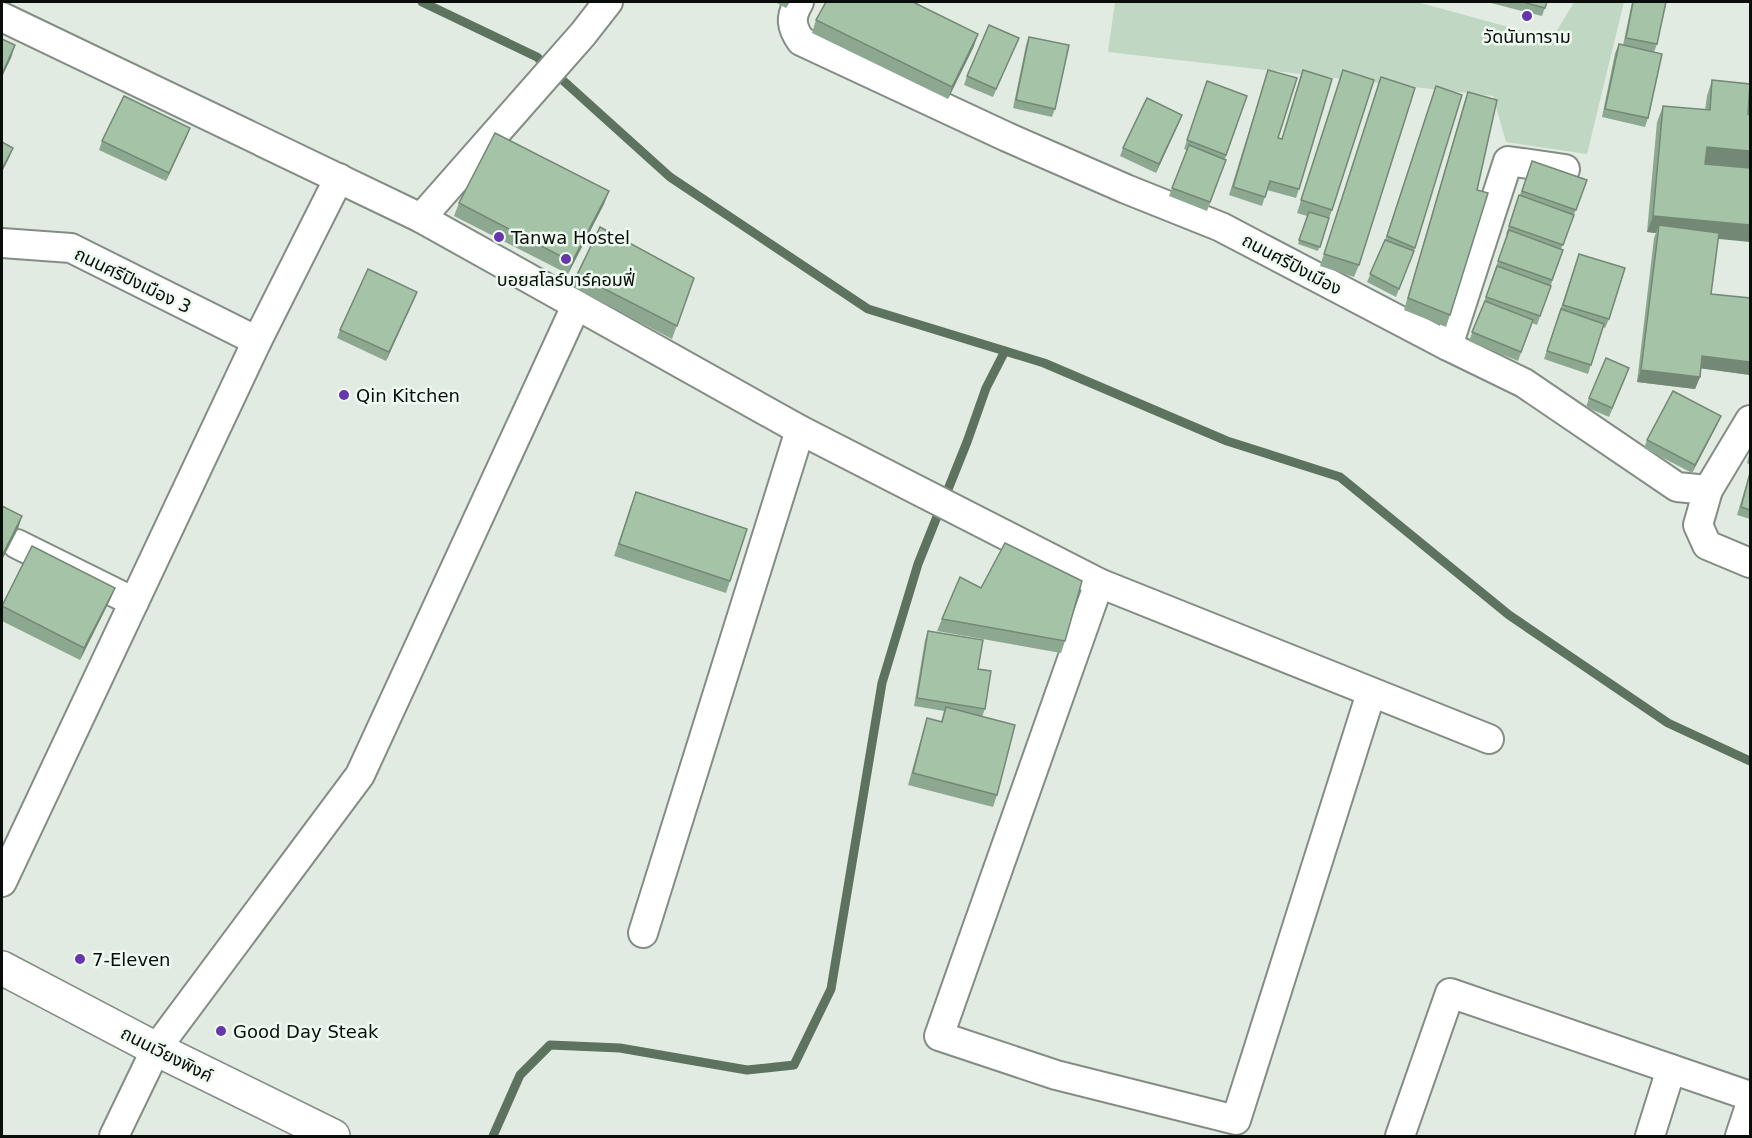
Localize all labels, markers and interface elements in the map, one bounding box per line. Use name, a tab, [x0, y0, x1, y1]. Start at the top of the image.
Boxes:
marker: วัดนันทาราม	[1520, 9, 1534, 23]
place label: วัดนันทาราม	[1483, 26, 1571, 47]
place label: Tanwa Hostel	[510, 227, 630, 248]
street label: ถนนศรีปิงเมือง	[1239, 229, 1345, 299]
marker: Tanwa Hostel	[492, 230, 506, 244]
street label: ถนนศรีปิงเมือง 3	[71, 243, 195, 317]
marker: บอยสโลร์บาร์คอมฟี่	[559, 252, 573, 266]
place label: บอยสโลร์บาร์คอมฟี่	[497, 267, 635, 290]
place label: Qin Kitchen	[356, 385, 460, 406]
marker: Qin Kitchen	[337, 388, 351, 402]
place label: 7-Eleven	[92, 949, 171, 970]
marker: 7-Eleven	[73, 952, 87, 966]
place label: Good Day Steak	[233, 1021, 379, 1042]
street label: ถนนเวียงพิงค์	[117, 1022, 217, 1086]
marker: Good Day Steak	[214, 1024, 228, 1038]

